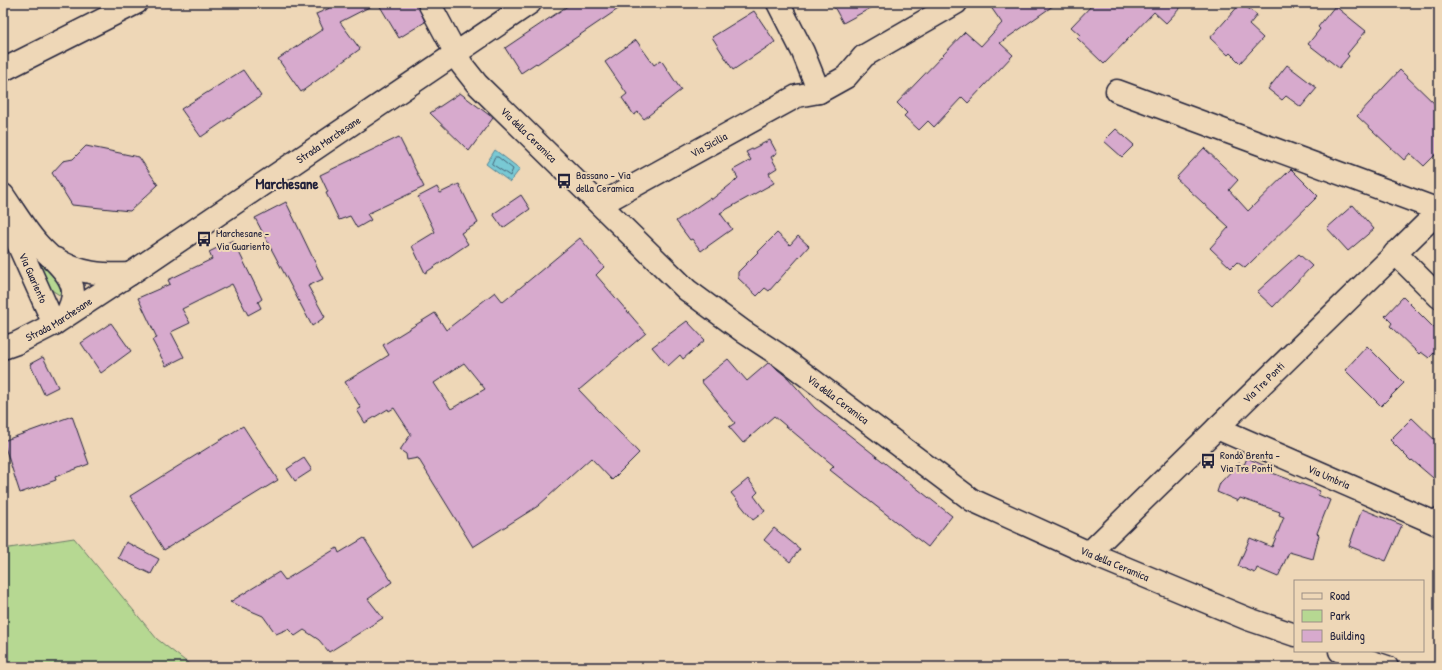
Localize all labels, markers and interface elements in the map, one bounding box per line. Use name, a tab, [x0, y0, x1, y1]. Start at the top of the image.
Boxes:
street label: Via della Ceramica	[498, 104, 560, 166]
street label: Strada Marchesane	[293, 112, 364, 166]
street label: Via Sicilia	[688, 129, 730, 160]
place label: Bassano - Via della Ceramica	[576, 168, 634, 195]
bus stop icon: Bassano - Via della Ceramica	[555, 172, 573, 190]
district label: Marchesane	[255, 173, 319, 194]
place label: Marchesane - Via Guariento	[216, 226, 270, 253]
bus stop icon: Marchesane - Via Guariento	[195, 230, 213, 248]
street label: Via Guariento	[16, 251, 51, 306]
street label: Strada Marchesane	[23, 294, 95, 344]
street label: Via Tre Ponti	[1240, 359, 1287, 406]
street label: Via della Ceramica	[804, 372, 872, 427]
place label: Rondò Brenta - Via Tre Ponti	[1220, 448, 1280, 475]
bus stop icon: Rondò Brenta - Via Tre Ponti	[1199, 452, 1217, 470]
street label: Via Umbria	[1306, 461, 1353, 492]
street label: Via della Ceramica	[1078, 543, 1152, 584]
legend	[1294, 580, 1424, 652]
text: Road	[1330, 587, 1350, 604]
text: Park	[1330, 607, 1350, 624]
text: Building	[1330, 627, 1365, 644]

